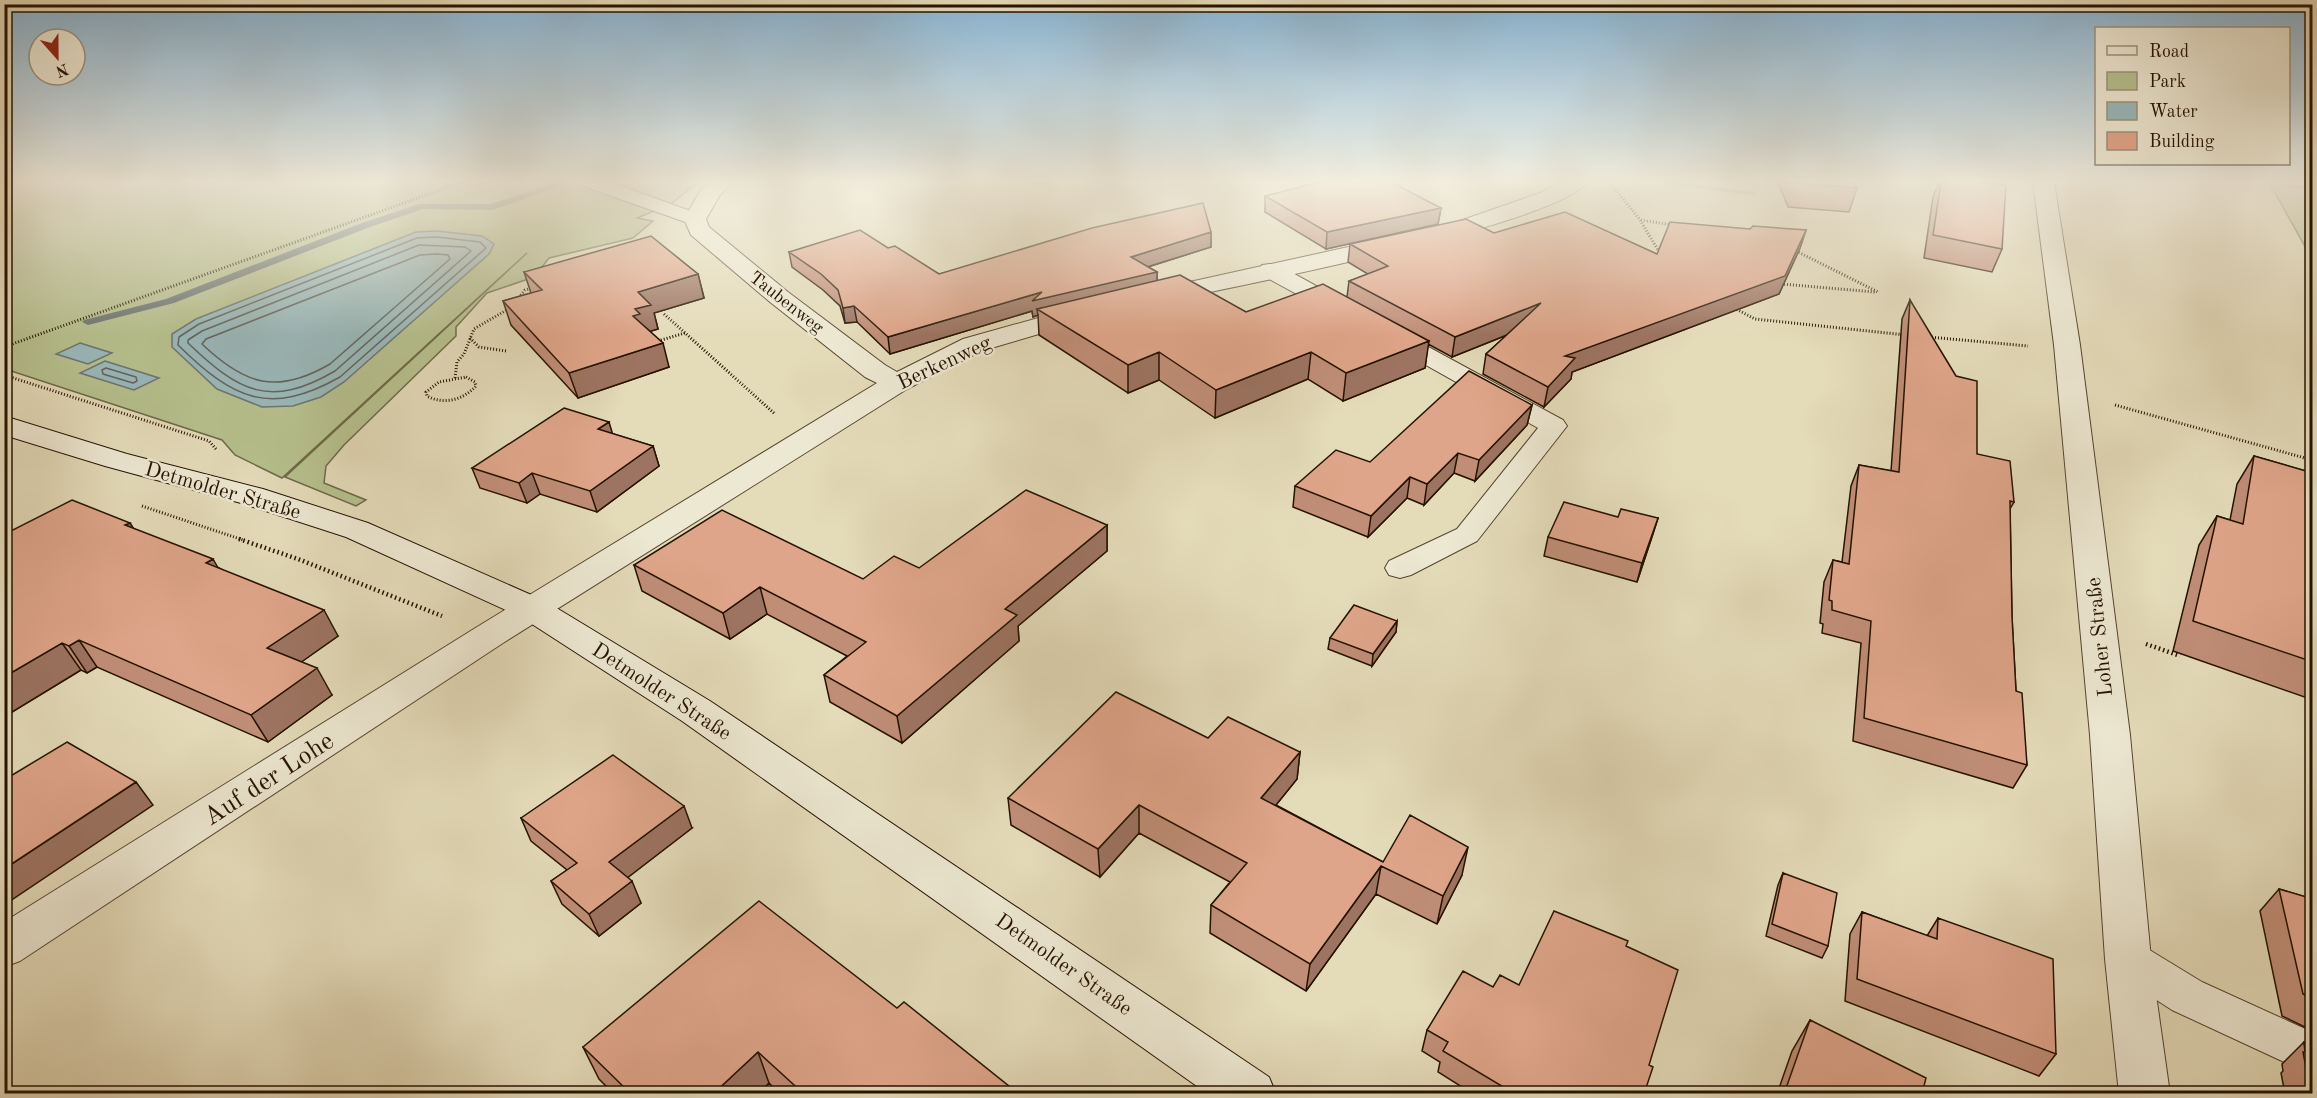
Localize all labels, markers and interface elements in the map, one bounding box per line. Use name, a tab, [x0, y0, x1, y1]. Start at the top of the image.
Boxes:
north arrow	[27, 27, 87, 87]
legend	[2095, 27, 2290, 165]
text: Road	[2149, 43, 2189, 61]
text: N	[52, 59, 70, 79]
text: Park	[2149, 73, 2186, 91]
text: Water	[2149, 103, 2198, 121]
text: Building	[2149, 133, 2215, 151]
street label: Taubenweg	[746, 268, 827, 337]
street label: Berkenweg	[894, 332, 995, 394]
street label: Detmolder Straße	[142, 459, 303, 524]
street label: Loher Straße	[2084, 576, 2117, 698]
street label: Detmolder Straße	[588, 640, 735, 745]
street label: Auf der Lohe	[199, 728, 339, 831]
street label: Detmolder Straße	[991, 910, 1135, 1020]

